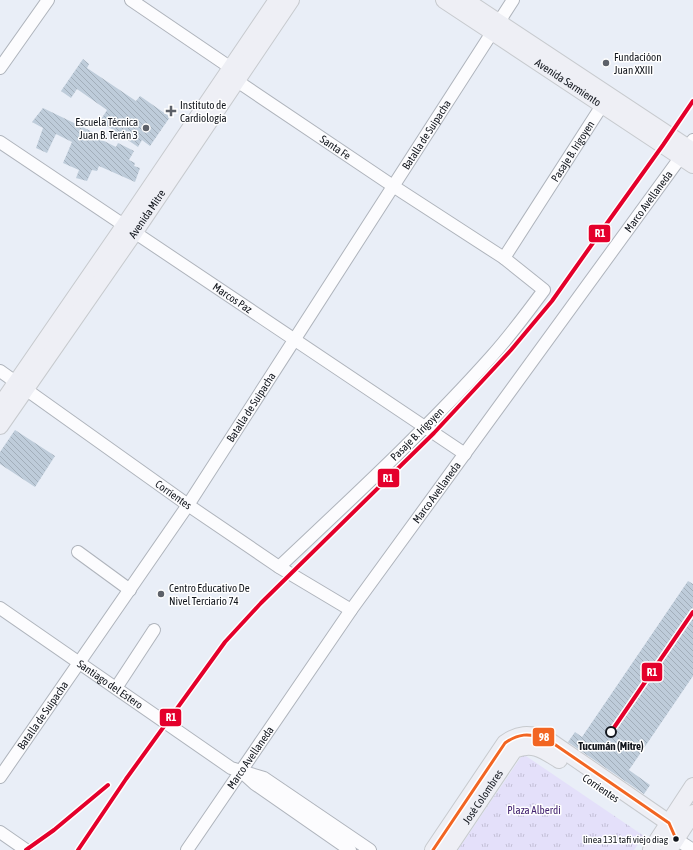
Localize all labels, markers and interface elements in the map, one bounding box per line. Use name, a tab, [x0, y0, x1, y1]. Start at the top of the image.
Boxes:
place label: Fundacióon Juan XXIII	[614, 51, 662, 76]
street label: Avenida Sarmiento	[533, 56, 603, 108]
marker: Fundacióon Juan XXIII	[601, 58, 611, 68]
street label: Batalla de Suipacha	[400, 98, 453, 172]
place label: Instituto de Cardiología	[180, 99, 227, 124]
marker: Instituto de Cardiología	[165, 105, 177, 117]
place label: Escuela Técnica Juan B. Terán 3	[75, 116, 138, 141]
street label: Pasaje B. Irigoyen	[549, 118, 597, 184]
marker: Escuela Técnica Juan B. Terán 3	[141, 123, 151, 133]
street label: Santa Fe	[318, 133, 353, 162]
street label: Marco Avellaneda	[622, 168, 675, 234]
street label: Avenida Mitre	[126, 187, 167, 240]
line badge: R1	[588, 224, 611, 243]
text: R1	[595, 227, 605, 239]
street label: Marcos Paz	[211, 281, 254, 315]
street label: Batalla de Suipacha	[224, 370, 278, 444]
street label: Pasaje B. Irigoyen	[388, 405, 446, 463]
street label: Marco Avellaneda	[410, 459, 463, 526]
line badge: R1	[377, 468, 400, 488]
text: R1	[383, 472, 393, 484]
street label: Corrientes	[153, 478, 194, 512]
place label: Centro Educativo De Nivel Terciario 74	[169, 582, 250, 607]
marker: Centro Educativo De Nivel Terciario 74	[156, 589, 166, 599]
street label: Santiago del Estero	[75, 657, 145, 711]
line badge: R1	[641, 662, 663, 682]
text: R1	[647, 666, 657, 678]
street label: Batalla de Suipacha	[15, 679, 70, 752]
line badge: R1	[159, 708, 182, 727]
text: R1	[166, 711, 176, 723]
street label: Marco Avellaneda	[225, 724, 276, 791]
marker: Tucumán (Mitre)	[605, 726, 617, 738]
line badge: 98	[532, 727, 555, 747]
text: 98	[539, 731, 549, 743]
place label: Tucumán (Mitre)	[578, 740, 644, 752]
street label: José Colombres	[460, 767, 505, 826]
street label: Corrientes	[580, 771, 622, 805]
park label: Plaza Alberdi	[507, 804, 561, 816]
place label: linea 131 tafi viejo diag	[583, 834, 669, 845]
marker: linea 131 tafi viejo diag	[671, 834, 681, 844]

